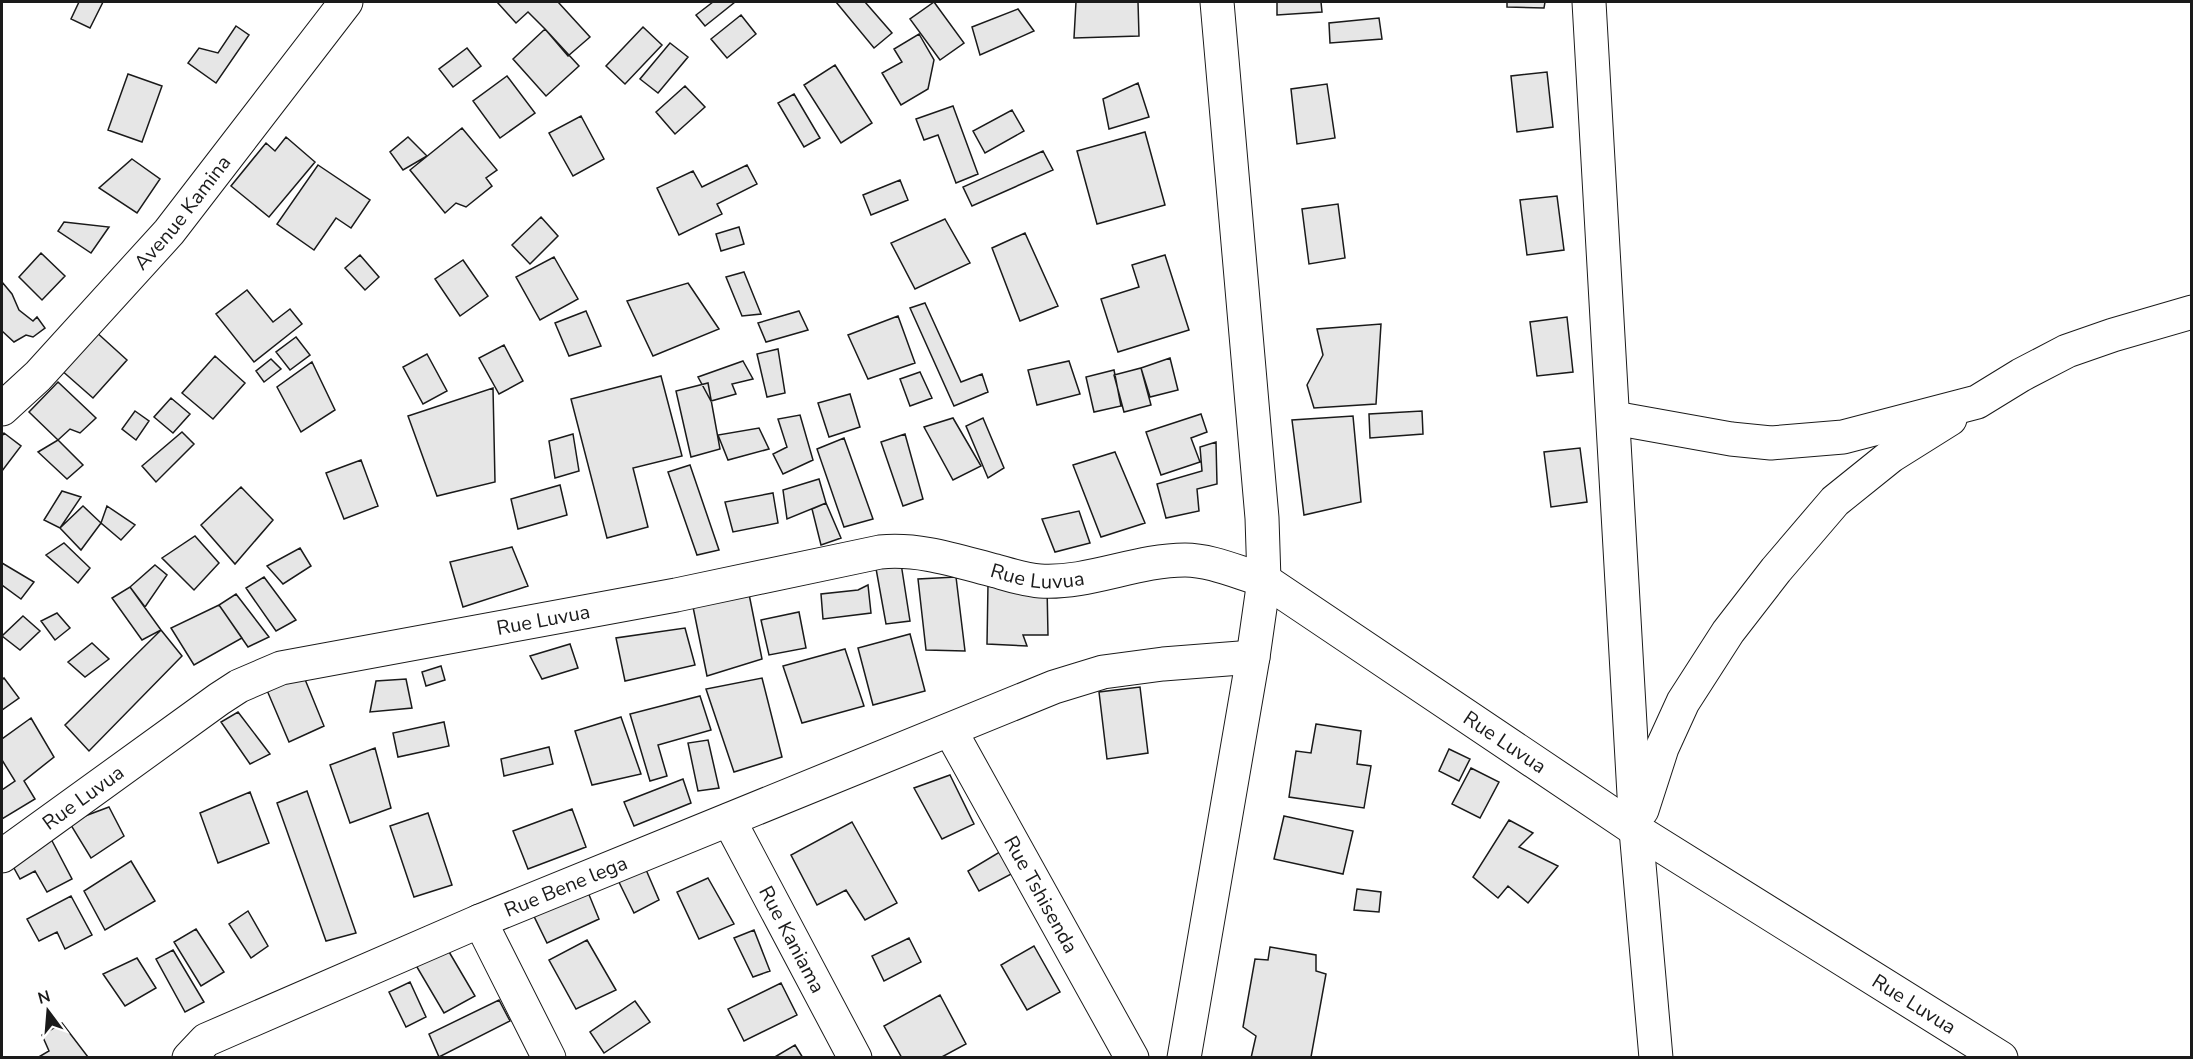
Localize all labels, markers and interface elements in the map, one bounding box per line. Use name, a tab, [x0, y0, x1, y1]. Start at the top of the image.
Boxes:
street label: Avenue Kamina	[128, 150, 237, 276]
street label: Rue Luvua	[987, 557, 1086, 595]
street label: Rue Luvua	[494, 598, 592, 641]
street label: Rue Luvua	[1458, 704, 1552, 779]
street label: Rue Luvua	[37, 759, 129, 836]
street label: Rue Tshisenda	[998, 831, 1085, 958]
street label: Rue Bene lega	[500, 849, 631, 923]
street label: Rue Kaniama	[753, 881, 832, 998]
street label: Rue Luvua	[1867, 967, 1961, 1040]
north arrow	[18, 981, 78, 1041]
text: N	[35, 985, 53, 1010]

